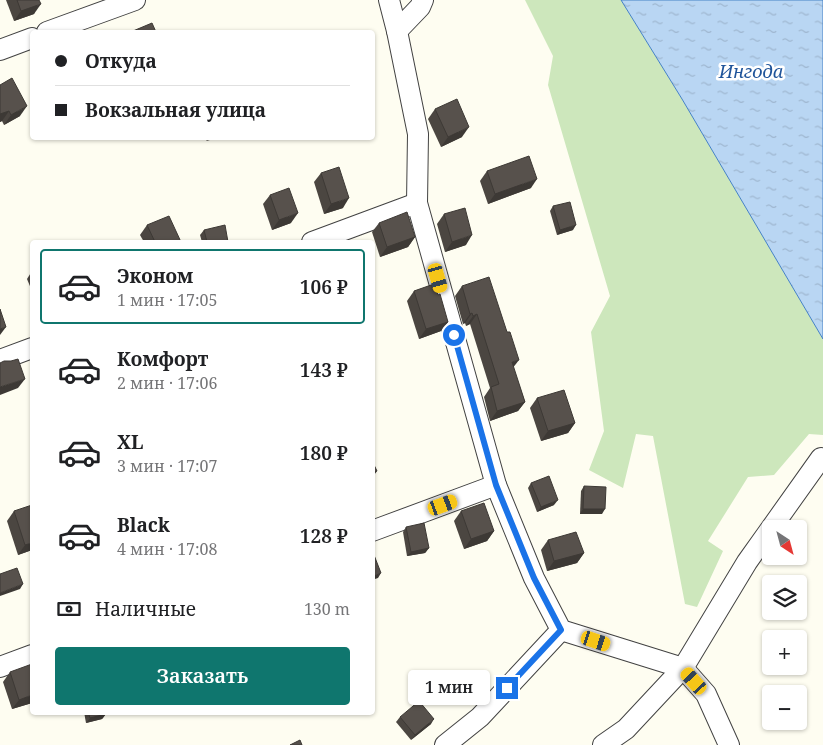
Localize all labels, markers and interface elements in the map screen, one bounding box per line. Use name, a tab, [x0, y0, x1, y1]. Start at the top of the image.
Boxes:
text: Откуда	[85, 48, 157, 74]
water label: Ингода	[718, 59, 783, 83]
text: Вокзальная улица	[85, 97, 266, 123]
car	[426, 262, 449, 294]
text: Эконом	[117, 263, 193, 289]
icon: car	[57, 264, 102, 309]
text: 106 ₽	[300, 274, 348, 300]
text: 1 мин · 17:05	[117, 289, 218, 311]
route start	[443, 324, 465, 346]
text: Комфорт	[117, 346, 208, 372]
icon: car	[57, 347, 102, 392]
text: 143 ₽	[300, 357, 348, 383]
text: 2 мин · 17:06	[117, 372, 218, 394]
text: XL	[117, 429, 143, 455]
icon: car	[57, 430, 102, 475]
text: 180 ₽	[300, 440, 348, 466]
text: 3 мин · 17:07	[117, 455, 218, 477]
car	[426, 493, 459, 517]
text: Black	[117, 512, 170, 538]
icon: car	[57, 513, 102, 558]
north arrow	[762, 520, 808, 565]
map controls	[762, 520, 807, 730]
text: 128 ₽	[300, 523, 348, 549]
text: 4 мин · 17:08	[117, 538, 218, 560]
button: layers	[762, 575, 807, 620]
icon: cash	[55, 595, 83, 623]
text: Наличные	[95, 596, 196, 622]
text: 130 m	[304, 598, 350, 620]
car	[579, 629, 612, 653]
button: +	[762, 630, 807, 675]
button: Заказать	[55, 647, 350, 705]
car	[678, 665, 709, 697]
callout: 1 мин	[407, 670, 490, 706]
text: 1 мин	[425, 676, 473, 698]
route end	[496, 677, 518, 699]
button: −	[762, 685, 807, 730]

